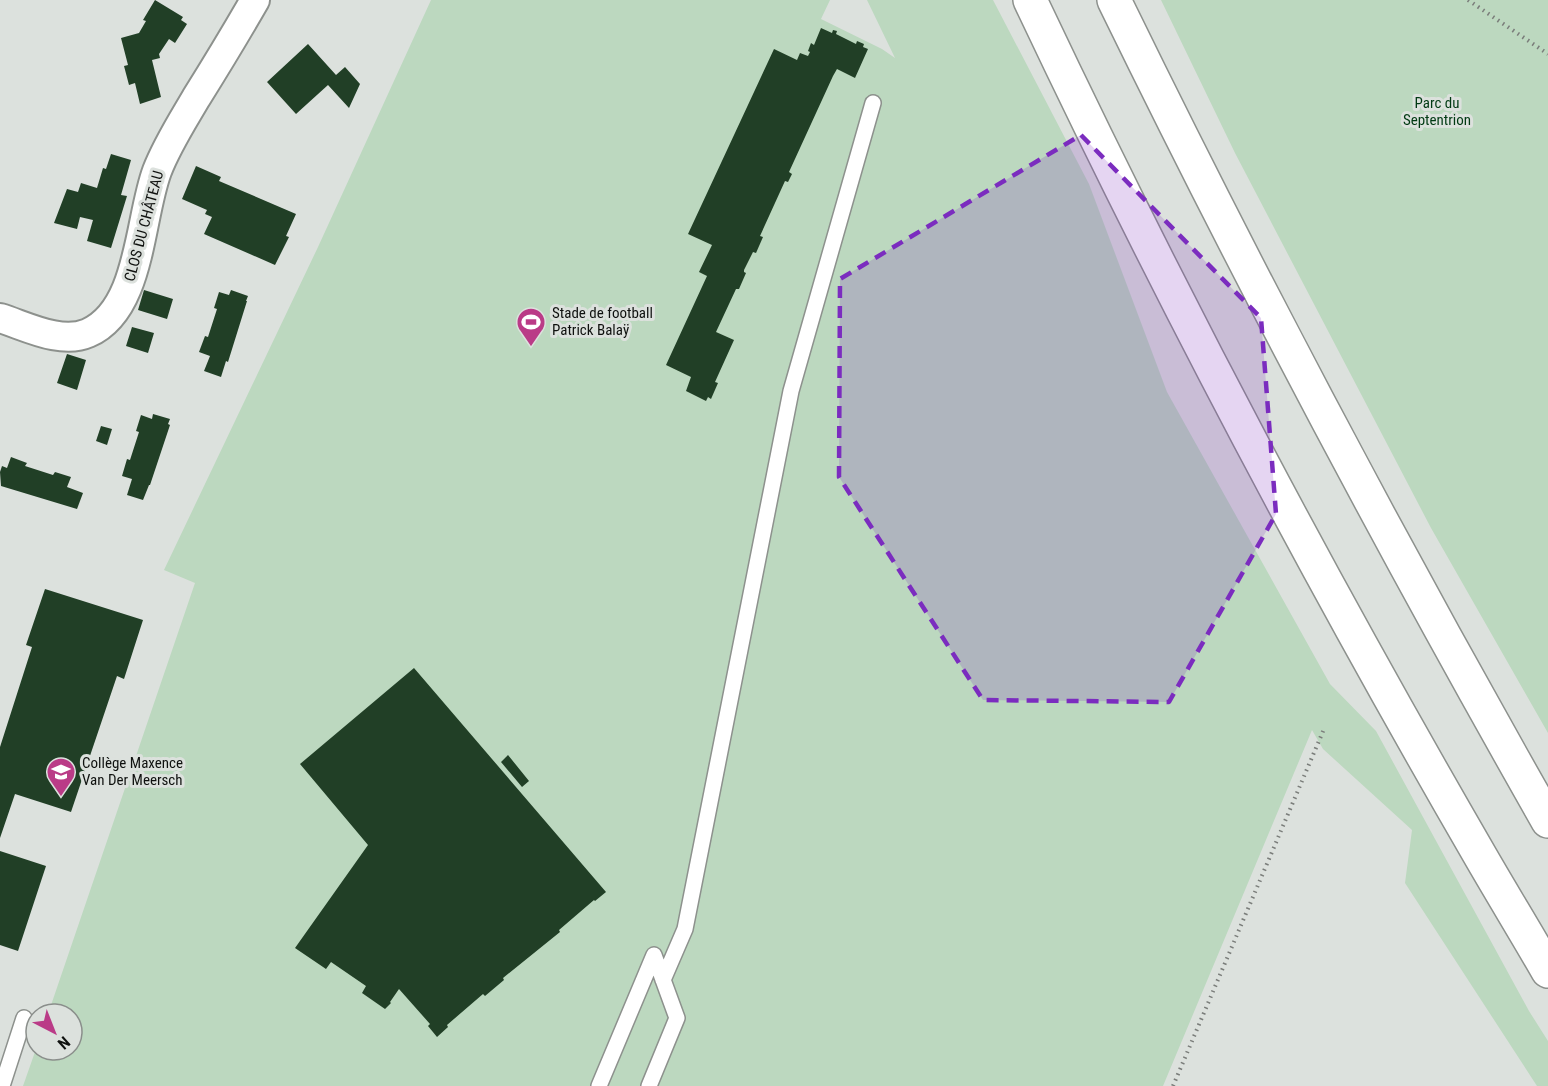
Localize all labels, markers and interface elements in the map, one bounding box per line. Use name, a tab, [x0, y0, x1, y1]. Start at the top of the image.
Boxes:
park label: Parc du Septentrion	[1403, 94, 1471, 129]
street label: CLOS DU CHÂTEAU	[121, 169, 167, 283]
place label: Stade de football Patrick Balaÿ	[552, 304, 653, 339]
sports icon: Stade de football Patrick Balaÿ	[515, 306, 547, 348]
place label: Collège Maxence Van Der Meersch	[82, 754, 183, 789]
school or university icon: Collège Maxence Van Der Meersch	[45, 756, 77, 798]
north arrow	[24, 1002, 84, 1062]
text: N	[54, 1032, 74, 1053]

